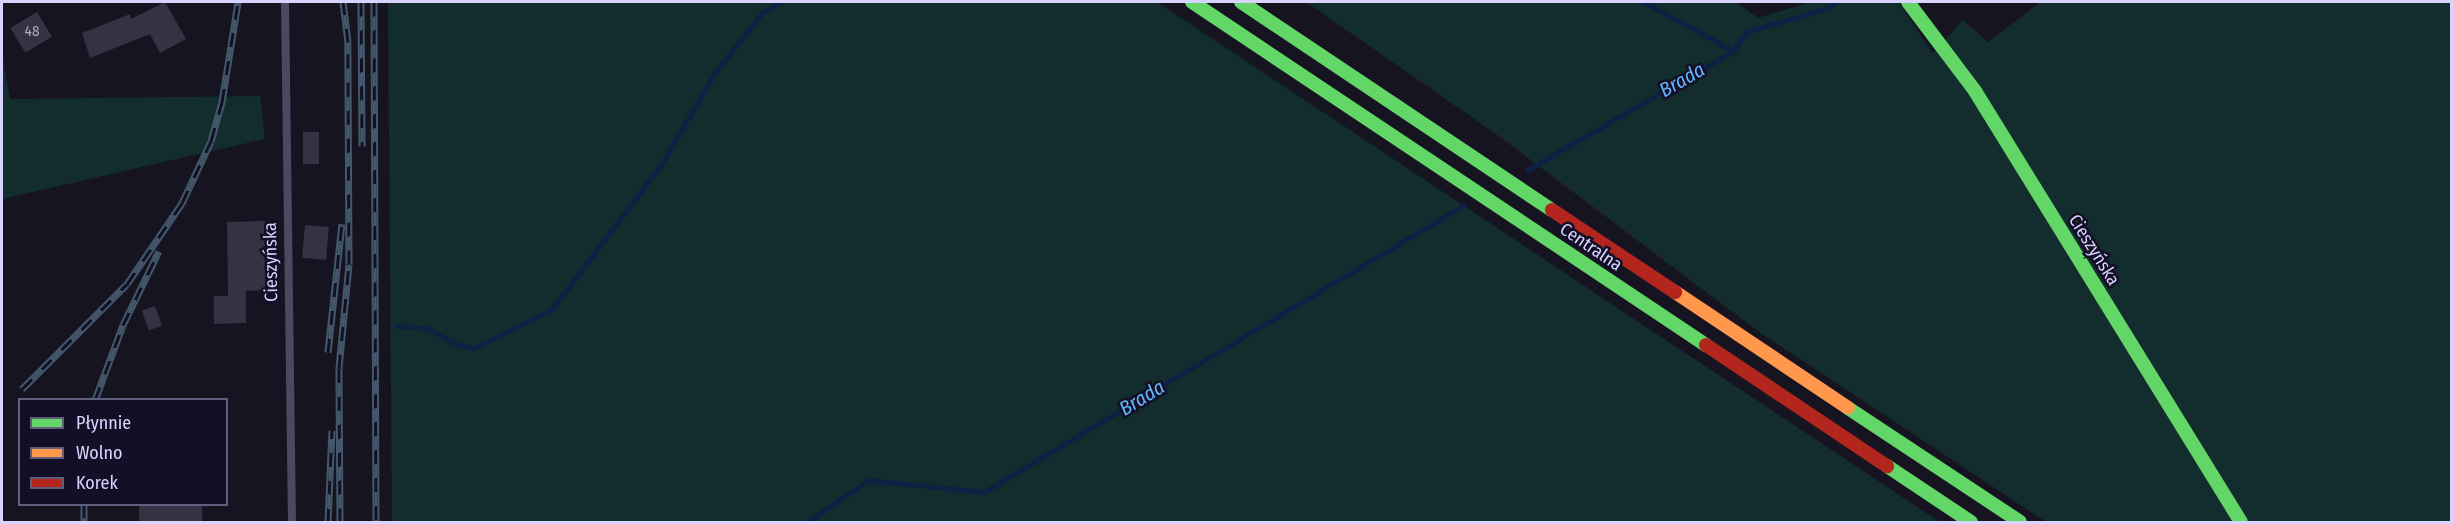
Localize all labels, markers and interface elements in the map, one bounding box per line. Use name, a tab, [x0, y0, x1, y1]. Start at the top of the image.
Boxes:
house number: 48	[25, 23, 39, 41]
water label: Brada	[1655, 57, 1709, 103]
street label: Cieszyńska	[2064, 211, 2124, 289]
street label: Centralna	[1556, 218, 1626, 276]
street label: Cieszyńska	[260, 222, 282, 302]
water label: Brada	[1115, 375, 1169, 421]
legend	[18, 398, 228, 506]
text: Płynnie	[76, 412, 131, 434]
text: Wolno	[76, 442, 122, 464]
text: Korek	[76, 472, 118, 494]

